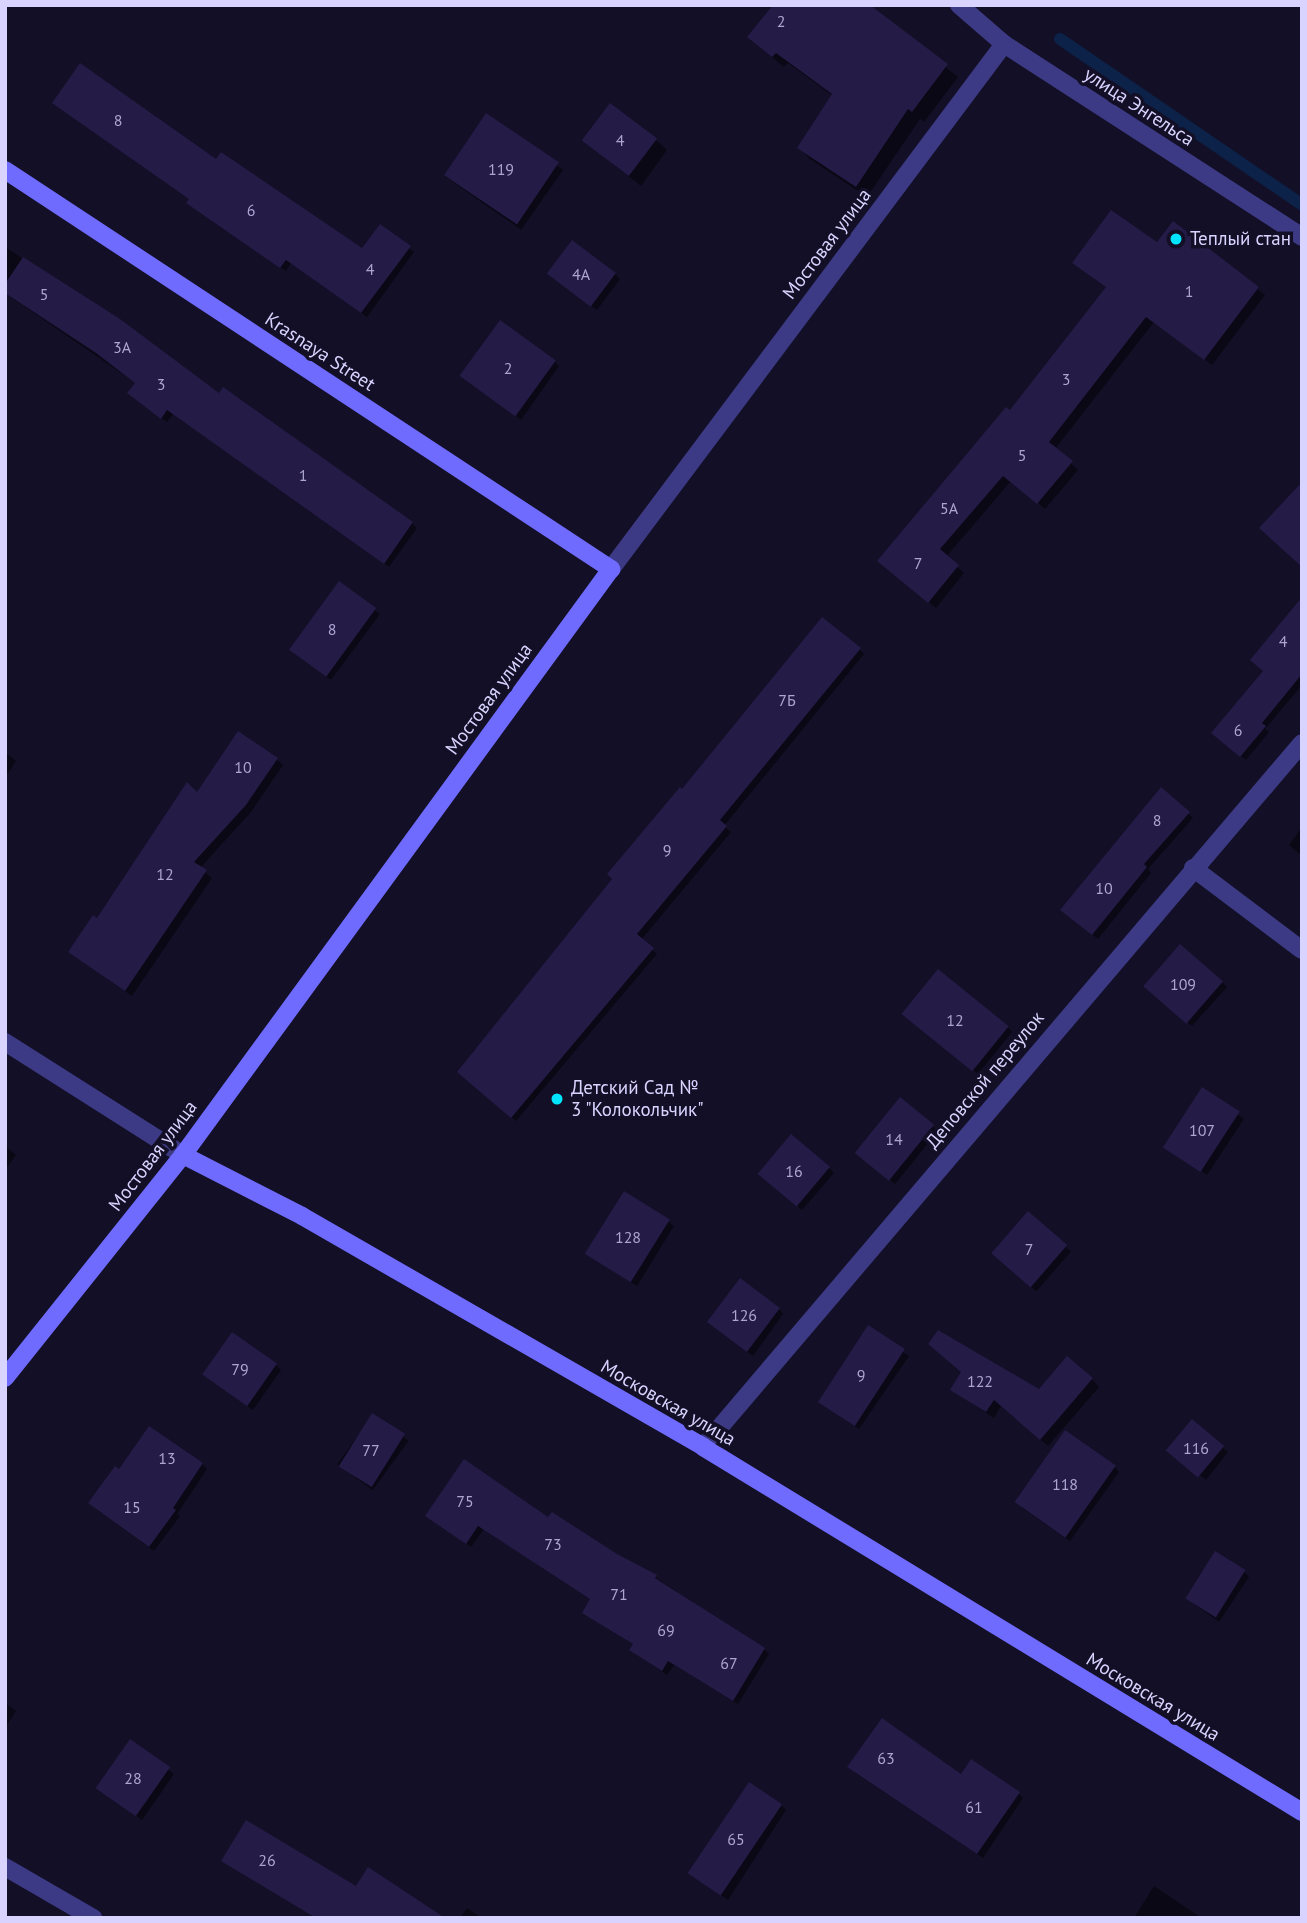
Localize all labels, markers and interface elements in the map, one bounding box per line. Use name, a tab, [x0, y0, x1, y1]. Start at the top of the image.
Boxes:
house number: 2	[777, 11, 785, 31]
street label: улица Энгельса	[1080, 63, 1198, 151]
house number: 8	[114, 110, 122, 130]
house number: 4	[616, 130, 624, 150]
house number: 119	[488, 159, 514, 179]
street label: Мостовая улица	[778, 184, 876, 304]
house number: 6	[247, 200, 255, 220]
place label: Теплый стан	[1190, 228, 1291, 250]
marker: Теплый стан	[1168, 231, 1184, 247]
house number: 4	[366, 259, 374, 279]
house number: 4А	[572, 264, 590, 284]
house number: 1	[1185, 281, 1193, 301]
house number: 5	[40, 284, 48, 304]
street label: Krasnaya Street	[261, 308, 379, 396]
house number: 3А	[113, 337, 131, 357]
house number: 2	[504, 358, 512, 378]
house number: 3	[1062, 369, 1070, 389]
house number: 3	[157, 374, 165, 394]
house number: 5	[1018, 445, 1026, 465]
house number: 1	[299, 465, 307, 485]
house number: 5А	[940, 498, 958, 518]
house number: 7	[914, 553, 922, 573]
house number: 8	[328, 619, 336, 639]
house number: 4	[1279, 631, 1287, 651]
street label: Мостовая улица	[441, 639, 537, 759]
house number: 7Б	[778, 690, 796, 710]
house number: 6	[1234, 720, 1242, 740]
house number: 10	[234, 757, 252, 777]
house number: 8	[1153, 810, 1161, 830]
house number: 9	[663, 840, 671, 860]
house number: 12	[156, 864, 174, 884]
house number: 10	[1095, 878, 1113, 898]
house number: 109	[1170, 974, 1196, 994]
street label: Деповской переулок	[921, 1007, 1049, 1153]
house number: 12	[946, 1010, 964, 1030]
place label: Детский Сад № 3 "Колокольчик"	[571, 1077, 705, 1121]
marker: Детский Сад № 3 "Колокольчик"	[549, 1091, 565, 1107]
street label: Мостовая улица	[104, 1096, 202, 1216]
house number: 107	[1189, 1120, 1215, 1140]
house number: 14	[885, 1129, 903, 1149]
house number: 16	[785, 1161, 803, 1181]
house number: 128	[615, 1227, 641, 1247]
house number: 7	[1025, 1239, 1033, 1259]
house number: 126	[731, 1305, 757, 1325]
street label: Московская улица	[597, 1355, 739, 1451]
house number: 79	[231, 1359, 249, 1379]
house number: 9	[857, 1365, 865, 1385]
house number: 122	[967, 1371, 993, 1391]
house number: 116	[1183, 1438, 1209, 1458]
house number: 77	[362, 1440, 380, 1460]
house number: 13	[158, 1448, 176, 1468]
house number: 118	[1052, 1474, 1078, 1494]
house number: 75	[456, 1491, 474, 1511]
house number: 15	[123, 1497, 141, 1517]
house number: 73	[544, 1534, 562, 1554]
house number: 71	[610, 1584, 628, 1604]
house number: 69	[657, 1620, 675, 1640]
street label: Московская улица	[1082, 1648, 1224, 1746]
house number: 67	[720, 1653, 738, 1673]
house number: 63	[877, 1748, 895, 1768]
house number: 28	[124, 1768, 142, 1788]
house number: 61	[965, 1797, 983, 1817]
house number: 65	[727, 1829, 745, 1849]
house number: 26	[258, 1850, 276, 1870]

